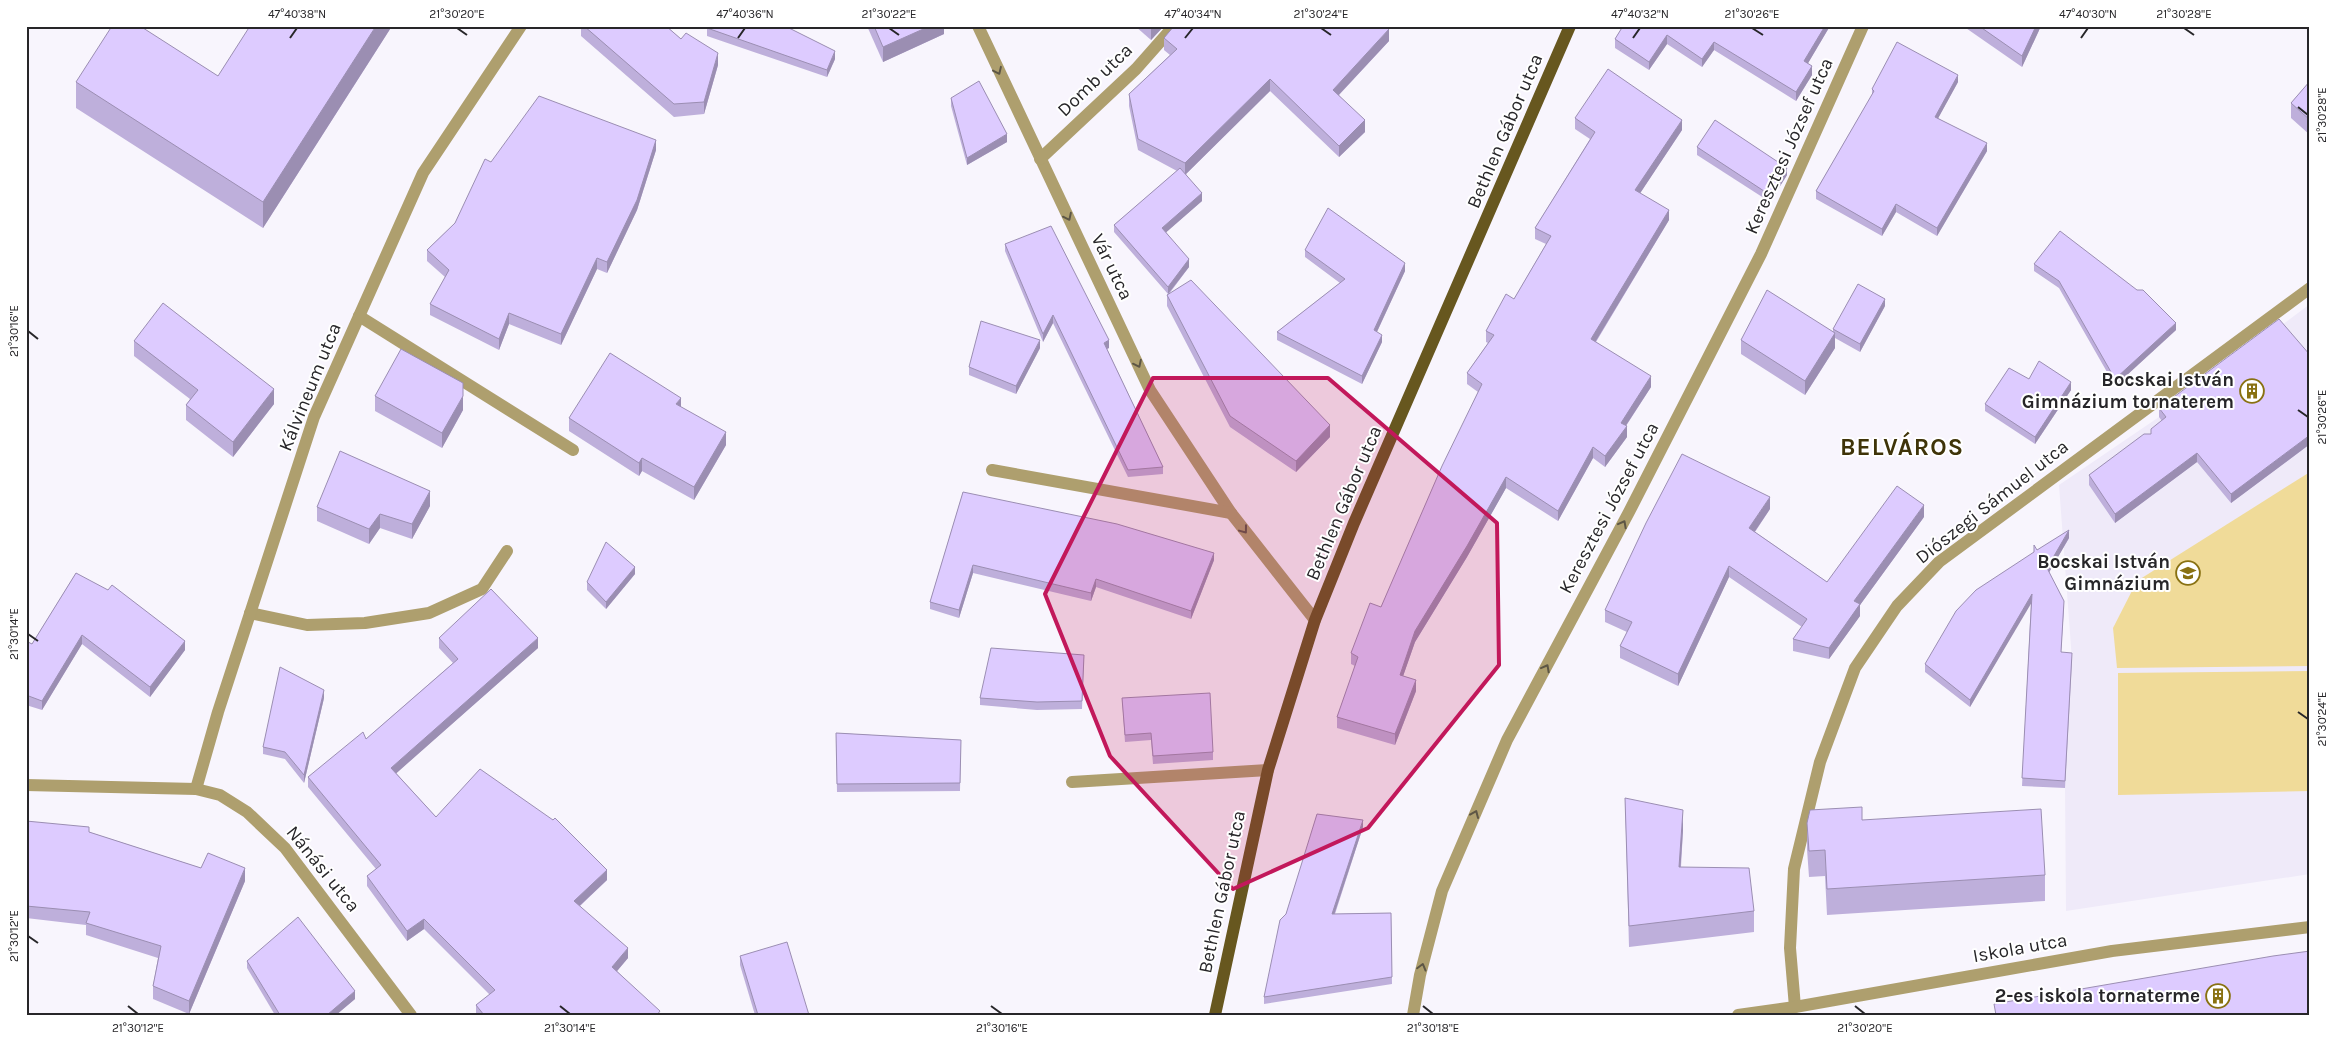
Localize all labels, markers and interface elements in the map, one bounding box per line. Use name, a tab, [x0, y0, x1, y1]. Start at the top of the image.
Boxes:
text: 47°40'38"N	[268, 7, 326, 21]
text: 21°30'20"E	[429, 7, 485, 21]
text: 47°40'36"N	[716, 7, 774, 21]
text: 21°30'22"E	[861, 7, 917, 21]
text: 47°40'34"N	[1164, 7, 1222, 21]
text: 21°30'24"E	[1294, 7, 1348, 21]
text: 47°40'32"N	[1611, 7, 1669, 21]
text: 21°30'26"E	[1724, 7, 1780, 21]
text: 47°40'30"N	[2059, 7, 2117, 21]
text: 21°30'28"E	[2156, 7, 2212, 21]
street label: Domb utca	[1053, 39, 1137, 121]
street label: Bethlen Gábor utca	[1462, 50, 1548, 212]
street label: Keresztesi József utca	[1740, 54, 1838, 238]
one-way arrow	[992, 66, 1002, 75]
text: 21°30'28"E	[2315, 87, 2329, 143]
one-way arrow	[1061, 212, 1071, 221]
street label: Vár utca	[1087, 230, 1137, 304]
text: 21°30'16"E	[7, 305, 21, 357]
street label: Kálvineum utca	[274, 320, 346, 454]
one-way arrow	[1131, 359, 1142, 368]
place label: Bocskai István Gimnázium tornaterem	[2022, 369, 2234, 413]
building icon: Bocskai István Gimnázium tornaterem	[2239, 378, 2265, 404]
text: 21°30'26"E	[2315, 389, 2329, 445]
street label: Keresztesi József utca	[1555, 419, 1663, 597]
street label: Bethlen Gábor utca	[1301, 422, 1387, 584]
district label: BELVÁROS	[1840, 431, 1964, 461]
street label: Diószegi Sámuel utca	[1911, 435, 2073, 569]
one-way arrow	[1616, 521, 1626, 530]
one-way arrow	[1238, 524, 1247, 534]
place label: Bocskai István Gimnázium	[2037, 551, 2170, 595]
school or university icon: Bocskai István Gimnázium	[2175, 560, 2201, 586]
text: 21°30'14"E	[7, 608, 21, 660]
one-way arrow	[1540, 664, 1550, 673]
text: 21°30'24"E	[2315, 692, 2329, 746]
street label: Bethlen Gábor utca	[1194, 809, 1250, 975]
one-way arrow	[1469, 810, 1480, 819]
street label: Nánási utca	[282, 821, 364, 917]
text: 21°30'12"E	[7, 910, 21, 962]
street label: Iskola utca	[1971, 929, 2069, 967]
one-way arrow	[1416, 962, 1427, 971]
building icon: 2-es iskola tornaterme	[2205, 983, 2231, 1009]
place label: 2-es iskola tornaterme	[1995, 985, 2200, 1007]
text: 21°30'12"E	[112, 1021, 164, 1035]
text: 21°30'14"E	[544, 1021, 596, 1035]
text: 21°30'16"E	[976, 1021, 1028, 1035]
text: 21°30'18"E	[1407, 1021, 1459, 1035]
text: 21°30'20"E	[1837, 1021, 1893, 1035]

